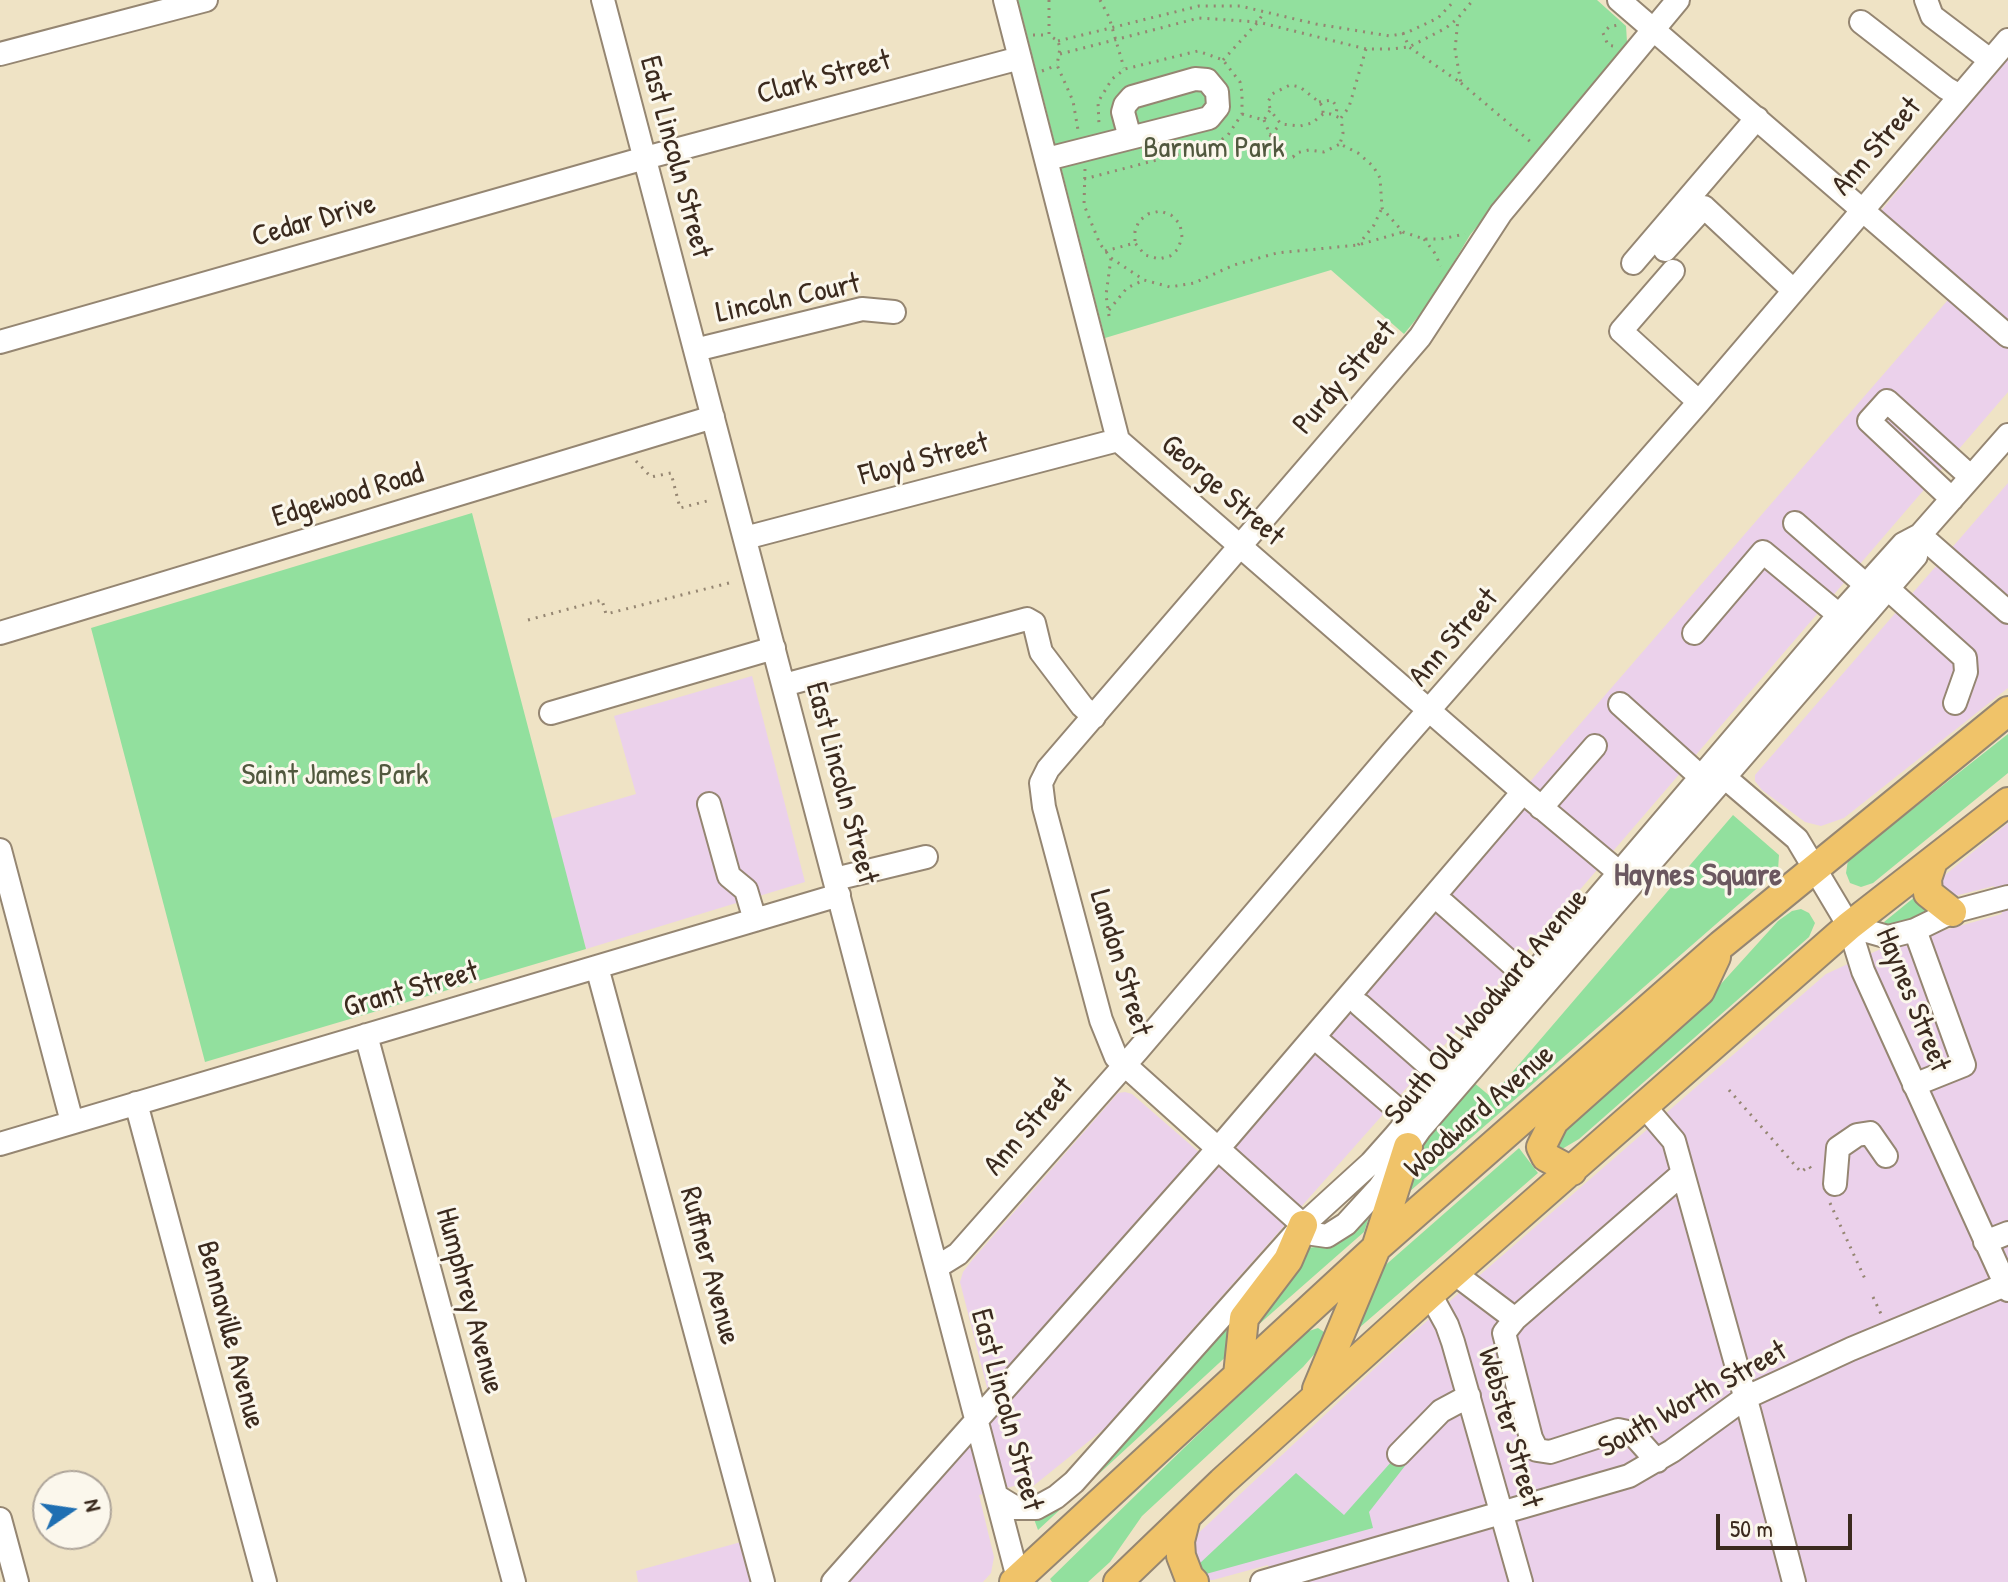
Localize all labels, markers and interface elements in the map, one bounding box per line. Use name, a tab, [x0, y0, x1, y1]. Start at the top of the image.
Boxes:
street label: Clark Street	[753, 43, 895, 113]
street label: East Lincoln Street	[631, 52, 719, 262]
street label: Ann Street	[1825, 90, 1929, 204]
park label: Barnum Park	[1143, 131, 1285, 167]
street label: Cedar Drive	[248, 186, 380, 256]
street label: Lincoln Court	[713, 266, 863, 332]
street label: Purdy Street	[1286, 314, 1404, 442]
street label: Floyd Street	[855, 425, 993, 495]
street label: George Street	[1153, 428, 1291, 554]
street label: Edgewood Road	[268, 456, 428, 536]
street label: Ann Street	[1402, 581, 1506, 695]
street label: East Lincoln Street	[797, 678, 885, 888]
park label: Saint James Park	[242, 758, 428, 794]
district label: Haynes Square	[1614, 857, 1782, 895]
street label: South Old Woodward Avenue	[1378, 882, 1596, 1132]
street label: Landon Street	[1081, 886, 1159, 1040]
street label: Haynes Street	[1867, 923, 1957, 1077]
street label: Grant Street	[340, 954, 482, 1026]
street label: Woodward Avenue	[1398, 1037, 1562, 1187]
street label: Ann Street	[977, 1070, 1081, 1184]
street label: Ruffner Avenue	[671, 1183, 747, 1349]
street label: Humphrey Avenue	[427, 1204, 511, 1398]
street label: Bennaville Avenue	[188, 1237, 272, 1433]
street label: East Lincoln Street	[962, 1305, 1050, 1515]
street label: South Worth Street	[1593, 1333, 1793, 1467]
street label: Webster Street	[1469, 1344, 1549, 1512]
north arrow	[32, 1470, 112, 1550]
text: N	[78, 1496, 109, 1514]
scale bar	[1720, 1498, 1856, 1548]
text: 50 m	[1730, 1512, 1773, 1544]

